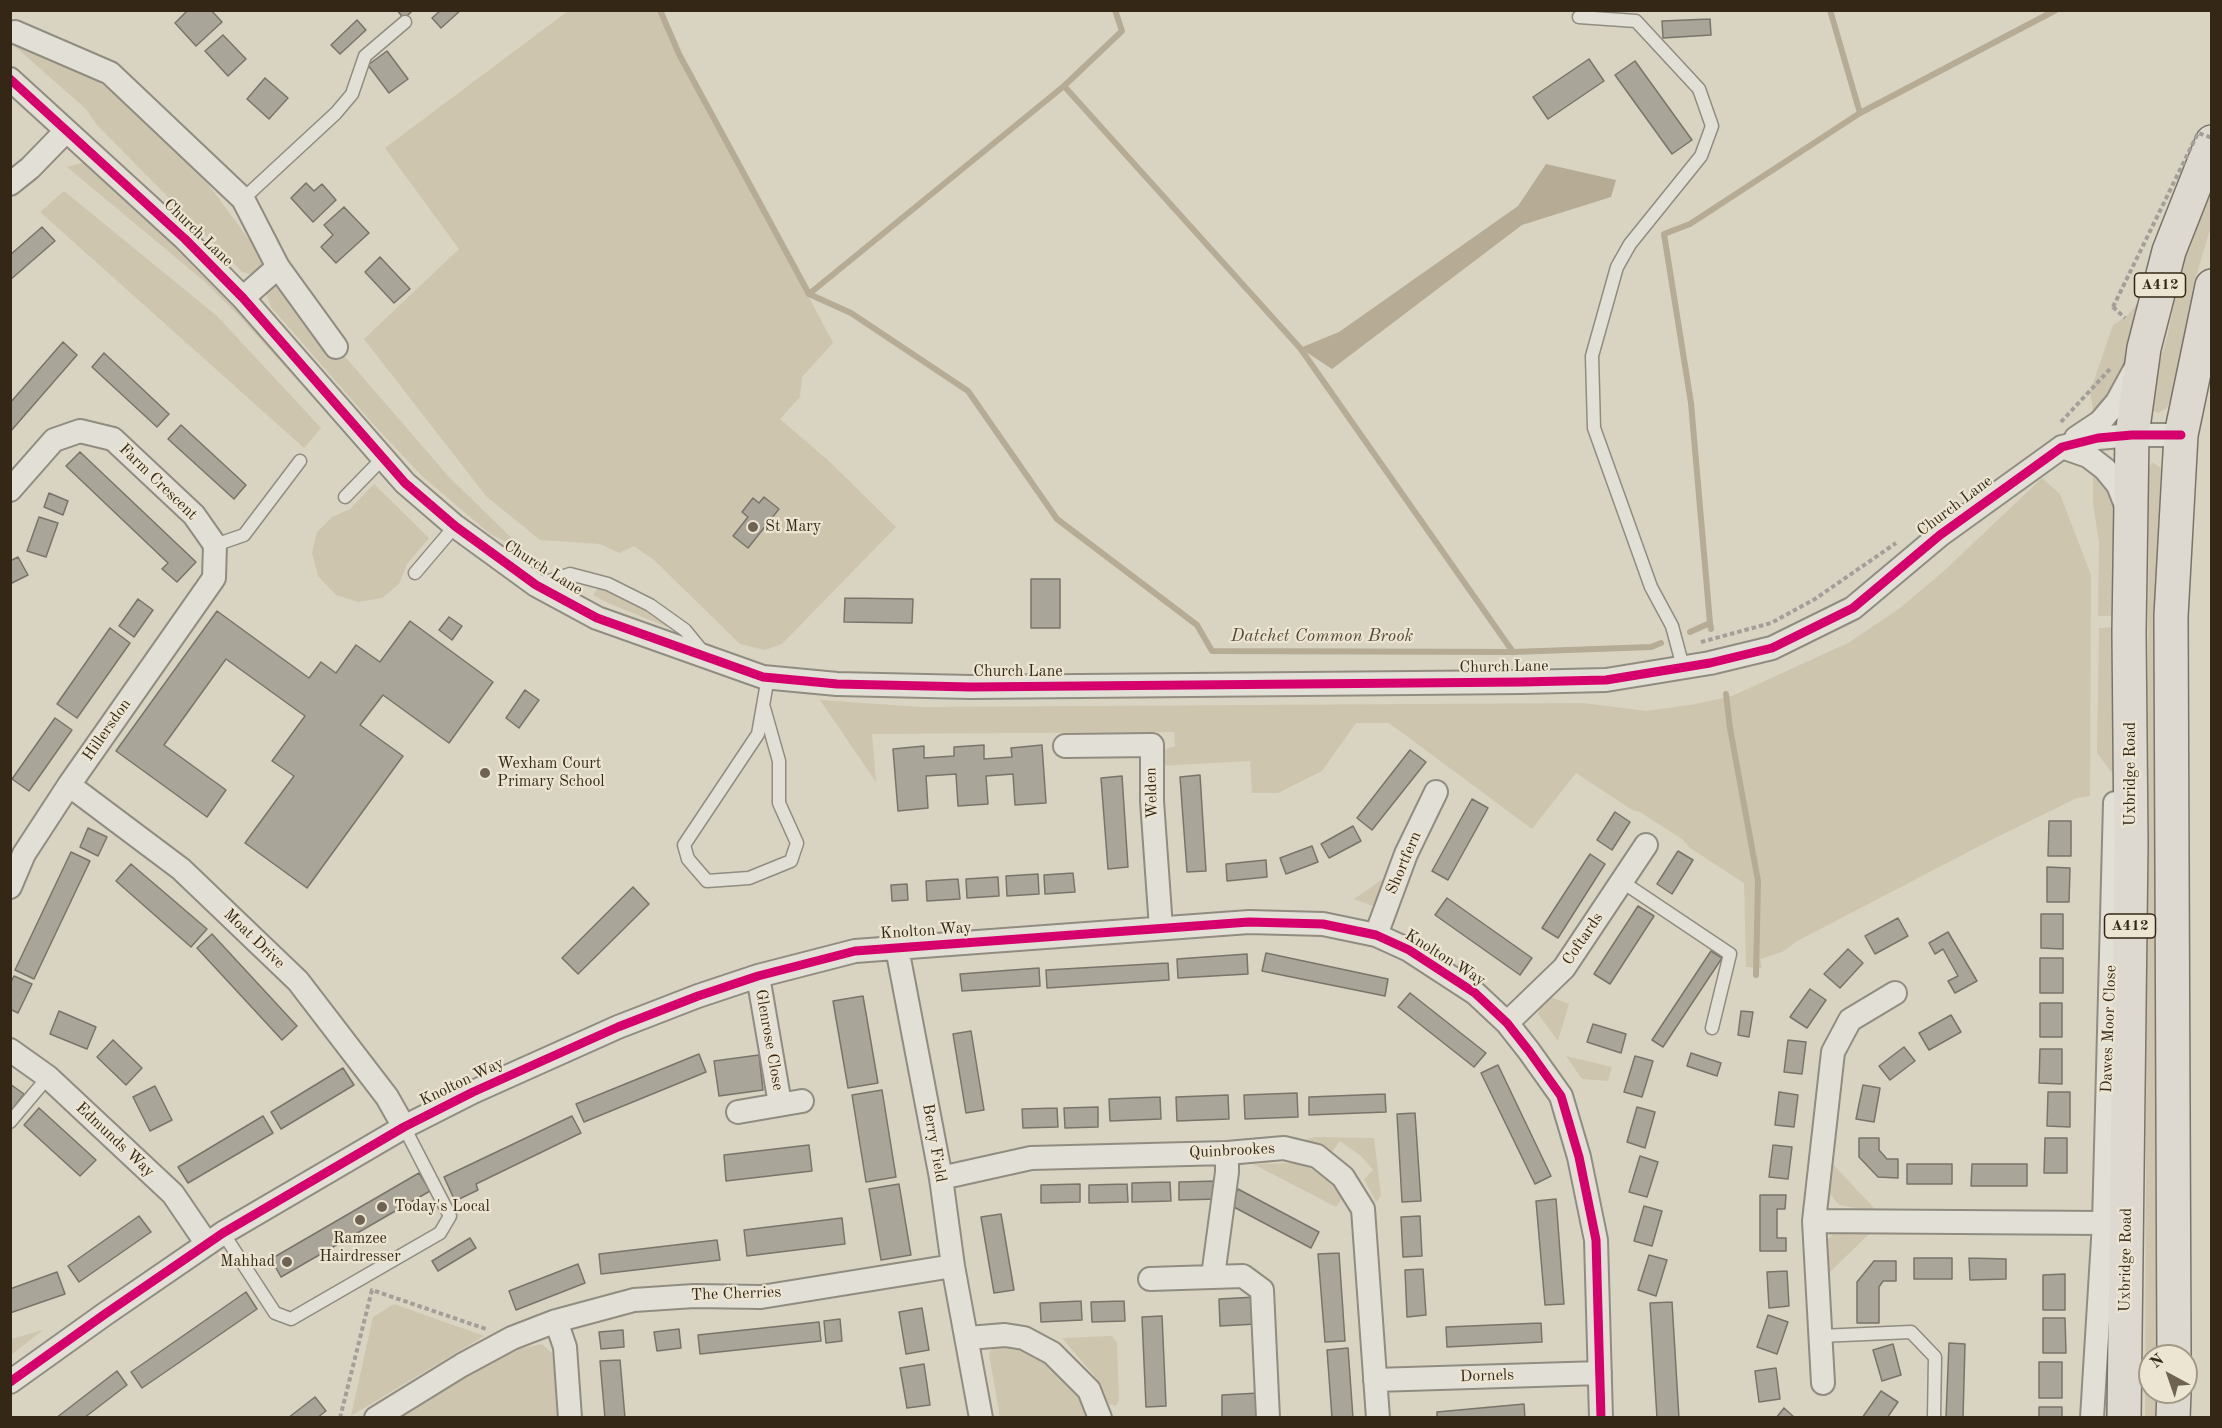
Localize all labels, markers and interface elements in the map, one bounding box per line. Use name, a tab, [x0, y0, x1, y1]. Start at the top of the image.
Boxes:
street label: Church Lane	[159, 195, 237, 271]
road number: A412	[2134, 273, 2186, 297]
street label: Farm Crescent	[115, 440, 201, 524]
street label: Church Lane	[1914, 471, 1996, 541]
place label: St Mary	[765, 517, 821, 537]
marker: St Mary	[746, 520, 760, 534]
street label: Church Lane	[500, 536, 586, 600]
water label: Datchet Common Brook	[1231, 625, 1413, 647]
street label: Church Lane	[1459, 657, 1549, 677]
street label: Church Lane	[973, 662, 1063, 682]
street label: Hillersdon	[79, 695, 135, 765]
street label: Uxbridge Road	[2121, 722, 2141, 826]
place label: Wexham Court Primary School	[497, 754, 605, 792]
marker: Wexham Court Primary School	[478, 766, 492, 780]
street label: Welden	[1142, 767, 1162, 819]
street label: Shortfern	[1382, 829, 1426, 897]
street label: Moat Drive	[219, 905, 289, 973]
street label: Coftards	[1558, 909, 1608, 969]
road number: A412	[2104, 914, 2156, 938]
street label: Knolton Way	[880, 918, 972, 944]
street label: Knolton Way	[1401, 926, 1489, 990]
street label: Dawes Moor Close	[2097, 965, 2121, 1093]
street label: Glenrose Close	[751, 988, 787, 1092]
street label: Knolton Way	[417, 1053, 507, 1111]
street label: Edmunds Way	[72, 1099, 158, 1181]
street label: Berry Field	[918, 1102, 950, 1184]
street label: Quinbrookes	[1189, 1139, 1275, 1163]
place label: Today's Local	[394, 1197, 490, 1217]
marker: Today's Local	[375, 1200, 389, 1214]
street label: Uxbridge Road	[2115, 1208, 2137, 1312]
marker: Ramzee Hairdresser	[353, 1213, 367, 1227]
place label: Ramzee Hairdresser	[319, 1229, 401, 1267]
place label: Mahhad	[220, 1252, 275, 1272]
marker: Mahhad	[280, 1255, 294, 1269]
street label: The Cherries	[690, 1283, 782, 1305]
north arrow	[2138, 1344, 2198, 1404]
text: N	[2148, 1352, 2168, 1372]
street label: Dornels	[1460, 1365, 1514, 1387]

